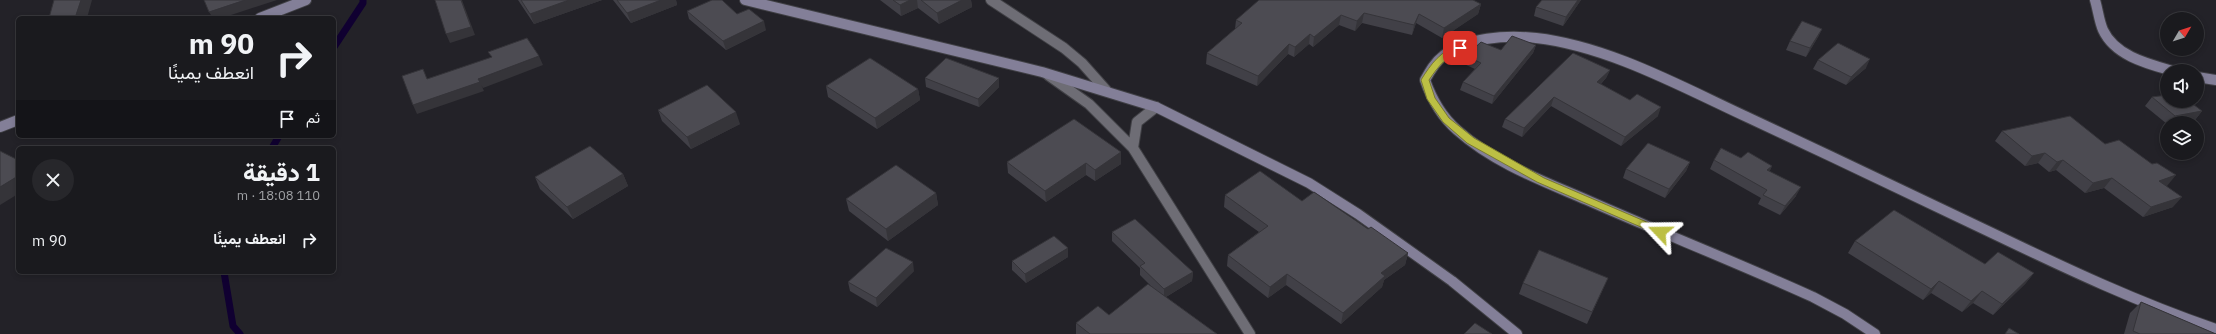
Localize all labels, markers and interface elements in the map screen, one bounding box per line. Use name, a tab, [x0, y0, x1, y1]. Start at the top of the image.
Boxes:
north arrow	[2160, 12, 2204, 56]
map controls	[2160, 12, 2204, 160]
text: 90 m	[189, 25, 254, 62]
pin	[1443, 31, 1477, 65]
icon: right	[268, 32, 320, 84]
icon: arrive	[1449, 37, 1471, 59]
text: انعطف يمينًا	[168, 61, 254, 84]
button: sound	[2160, 64, 2204, 108]
icon: arrive	[276, 108, 298, 130]
text: ثم	[306, 108, 320, 127]
button: layers	[2160, 116, 2204, 160]
text: 1 دقيقة	[243, 156, 320, 188]
button: close	[32, 159, 74, 201]
text: 110 m · 18:08	[237, 187, 320, 204]
position arrow	[1639, 211, 1681, 253]
text: انعطف يمينًا	[213, 229, 286, 248]
icon: right	[298, 229, 320, 251]
text: 90 m	[32, 231, 67, 250]

